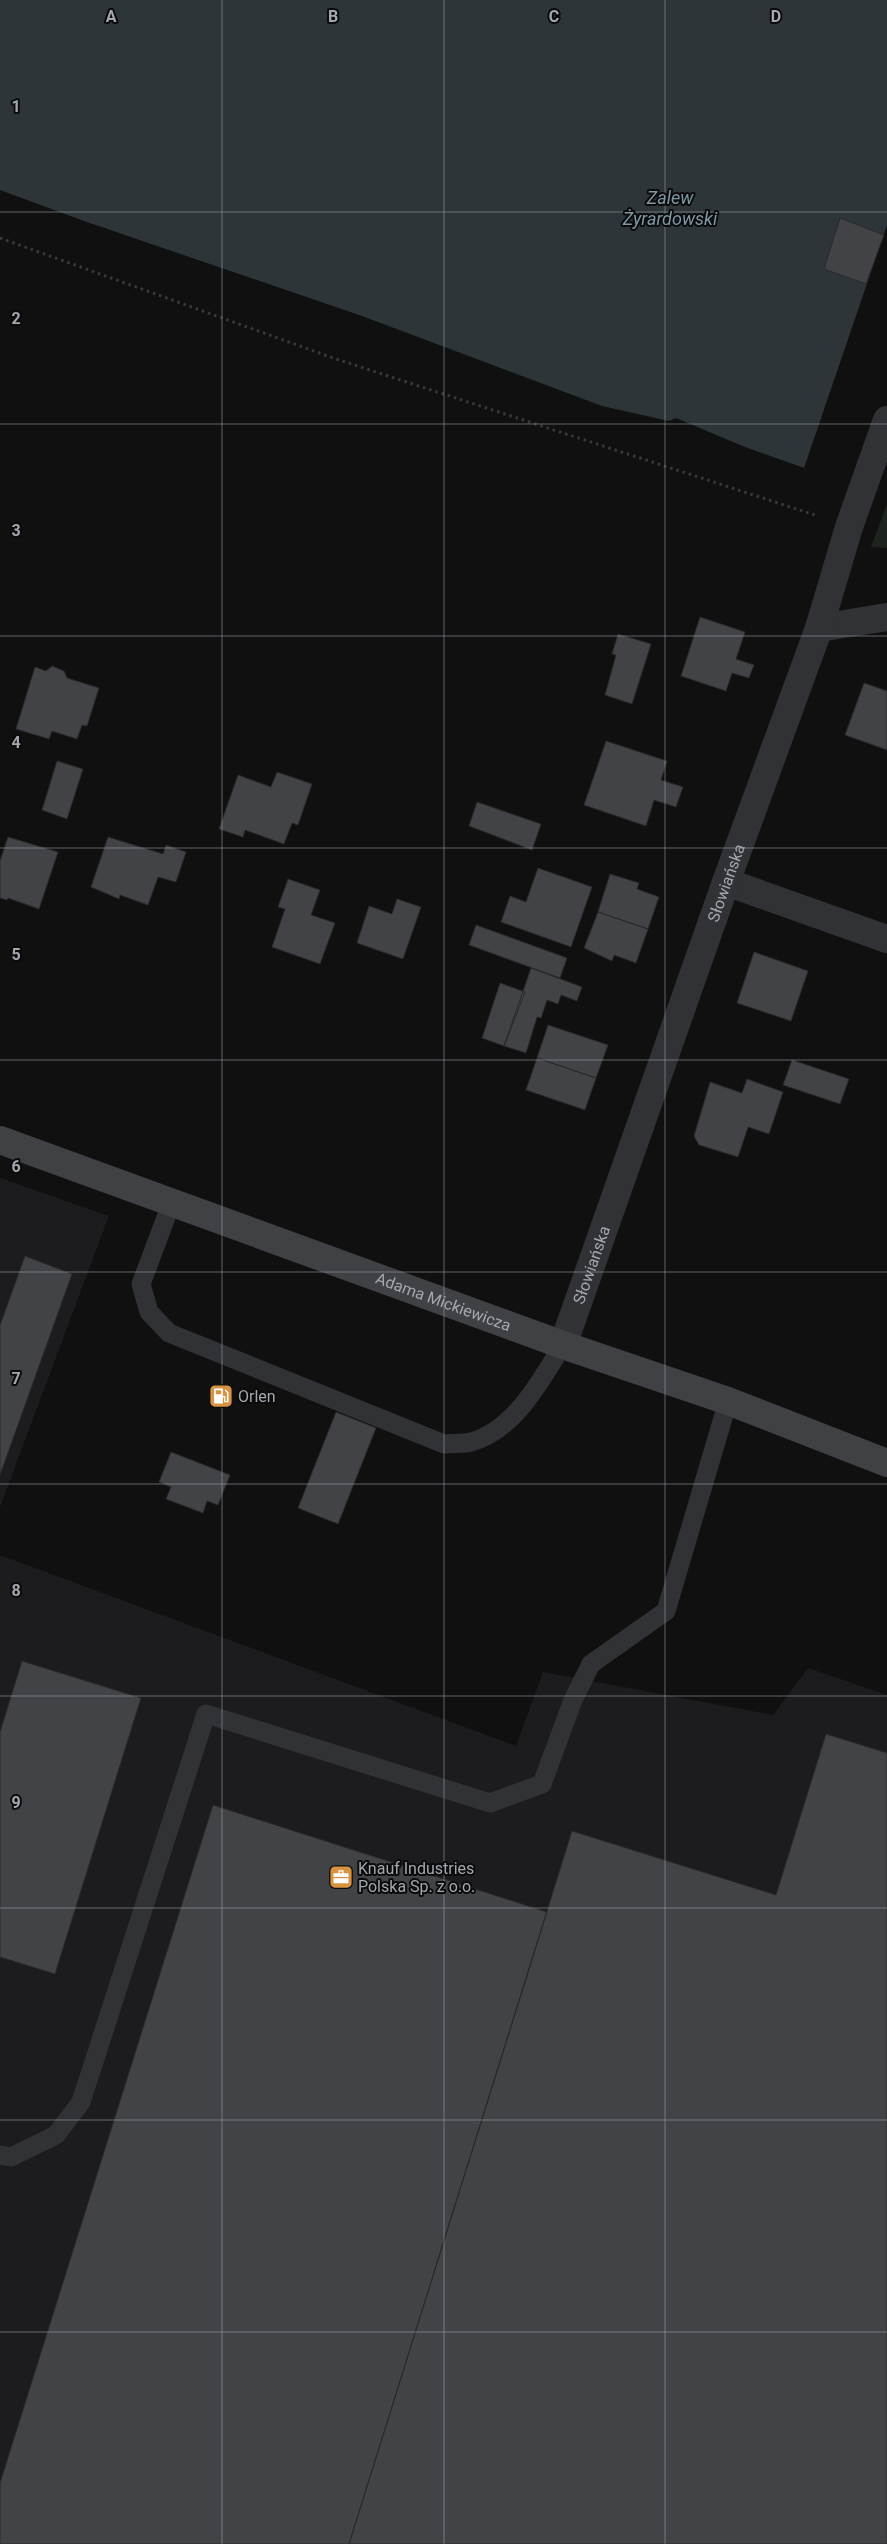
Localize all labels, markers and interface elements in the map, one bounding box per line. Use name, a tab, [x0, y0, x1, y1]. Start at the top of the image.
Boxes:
text: A	[106, 7, 117, 26]
text: B	[328, 7, 338, 26]
text: C	[549, 7, 559, 26]
text: D	[771, 7, 781, 26]
text: 1	[11, 97, 21, 116]
water label: Zalew Żyrardowski	[622, 187, 718, 229]
text: 2	[11, 309, 21, 328]
text: 3	[11, 521, 21, 540]
text: 4	[11, 733, 21, 752]
street label: Słowiańska	[703, 841, 749, 924]
text: 5	[11, 945, 21, 964]
text: 6	[11, 1157, 21, 1176]
street label: Słowiańska	[569, 1223, 614, 1306]
street label: Adama Mickiewicza	[373, 1268, 514, 1335]
text: 7	[11, 1369, 21, 1388]
fuel station icon: Orlen	[208, 1383, 234, 1409]
place label: Orlen	[238, 1387, 276, 1406]
text: 8	[11, 1581, 21, 1600]
text: 9	[11, 1793, 21, 1812]
place label: Knauf Industries Polska Sp. z o.o.	[358, 1859, 475, 1896]
office icon: Knauf Industries Polska Sp. z o.o.	[328, 1864, 354, 1890]

